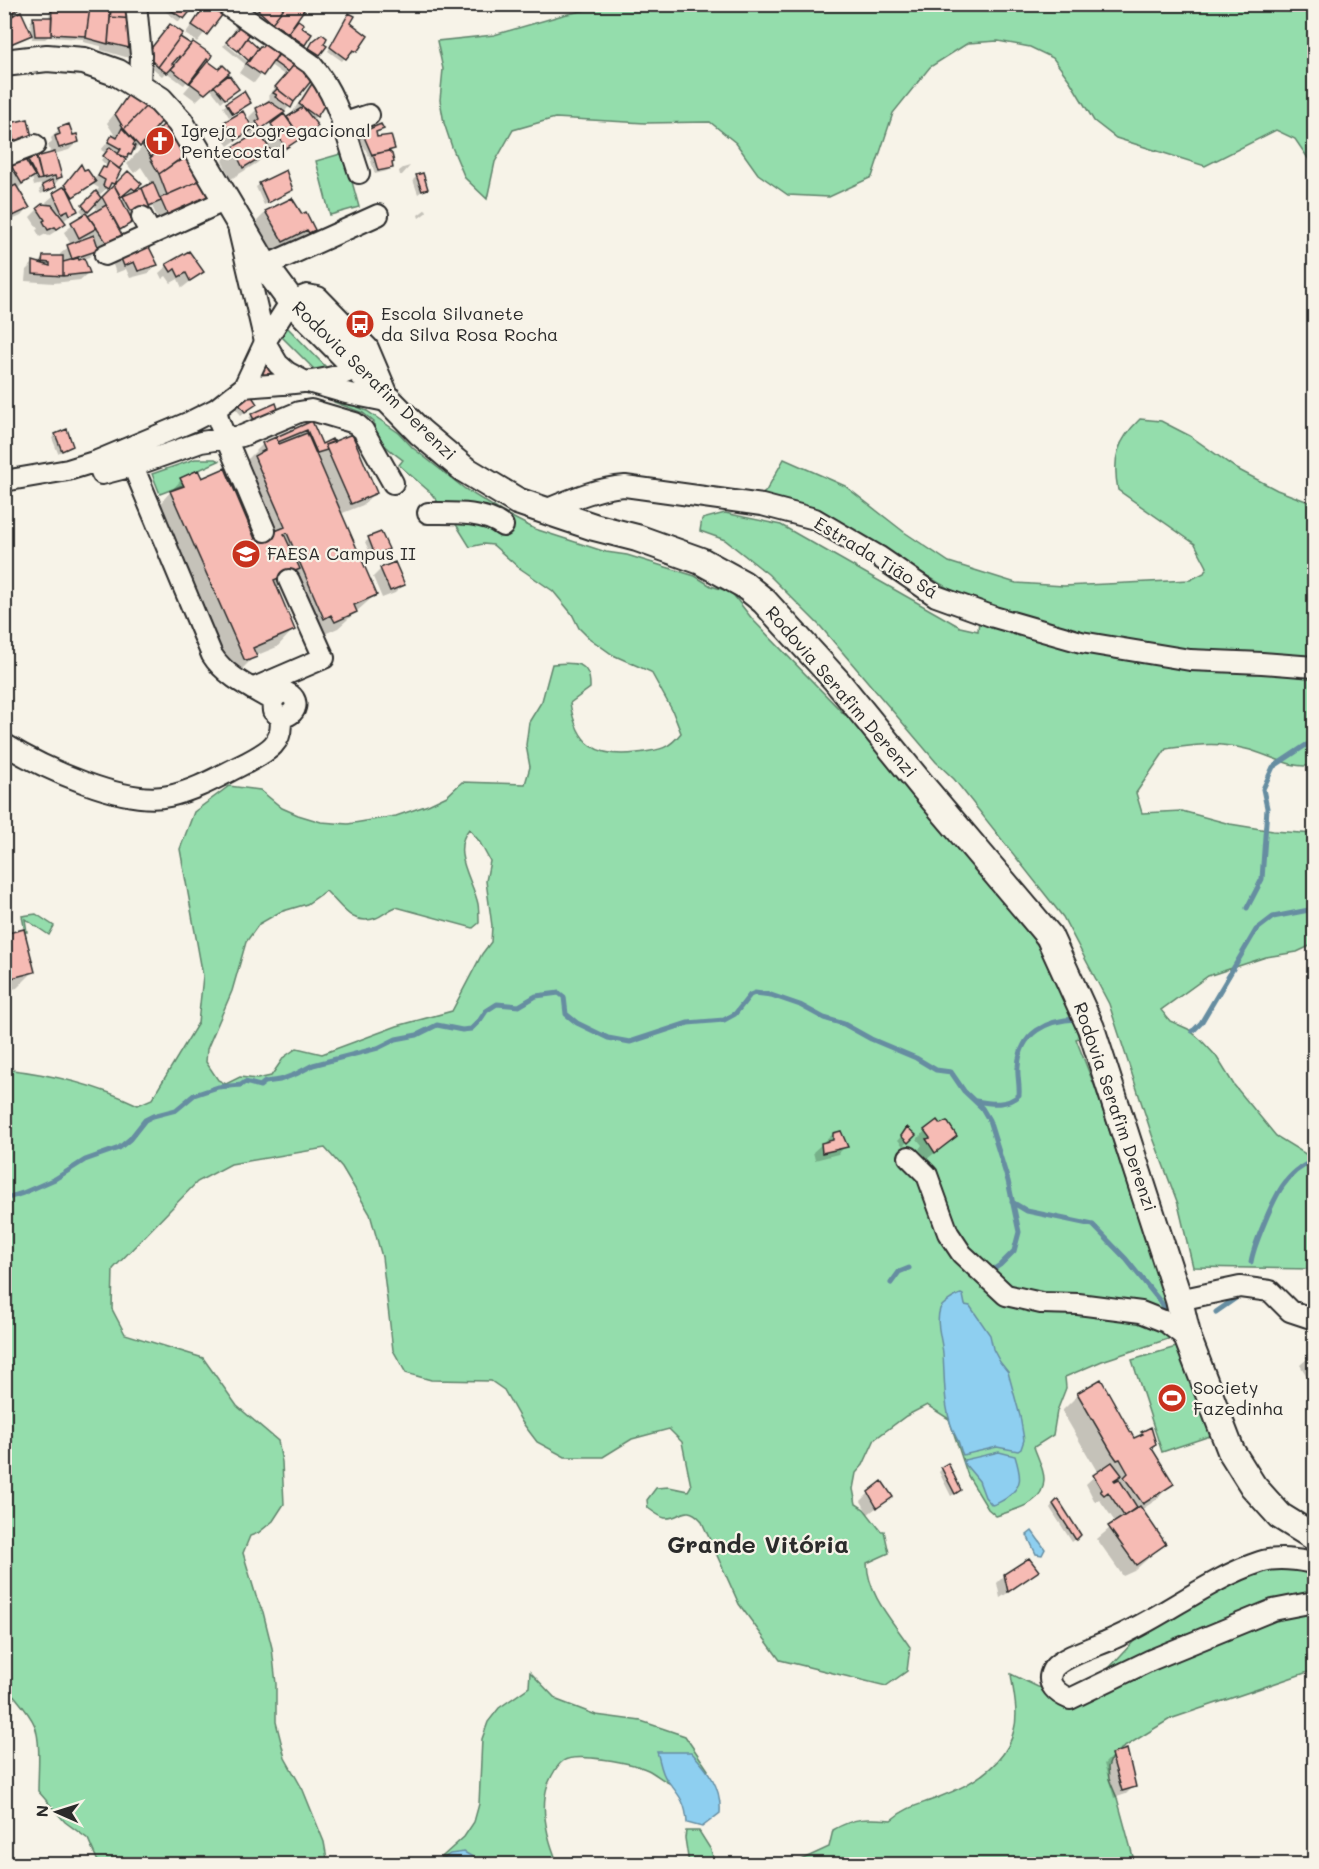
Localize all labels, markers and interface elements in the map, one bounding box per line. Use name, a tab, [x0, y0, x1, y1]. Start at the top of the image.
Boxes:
place label: Igreja Cogregacional Pentecostal	[181, 118, 371, 163]
church icon: Igreja Cogregacional Pentecostal	[144, 125, 176, 157]
street label: Rodovia Serafim Derenzi	[287, 295, 462, 465]
place label: Escola Silvanete da Silva Rosa Rocha	[381, 301, 558, 346]
bus stop icon: Escola Silvanete da Silva Rosa Rocha	[344, 308, 376, 340]
street label: Estrada Tião Sá	[810, 511, 943, 604]
school or university icon: FAESA Campus II	[230, 538, 262, 570]
place label: FAESA Campus II	[267, 541, 416, 565]
street label: Rodovia Serafim Derenzi	[761, 601, 923, 782]
street label: Rodovia Serafim Derenzi	[1069, 999, 1163, 1214]
place label: Society Fazedinha	[1193, 1375, 1284, 1420]
sports icon: Society Fazedinha	[1156, 1382, 1188, 1414]
district label: Grande Vitória	[667, 1528, 849, 1559]
north arrow	[27, 1782, 87, 1842]
text: N	[31, 1805, 52, 1818]

